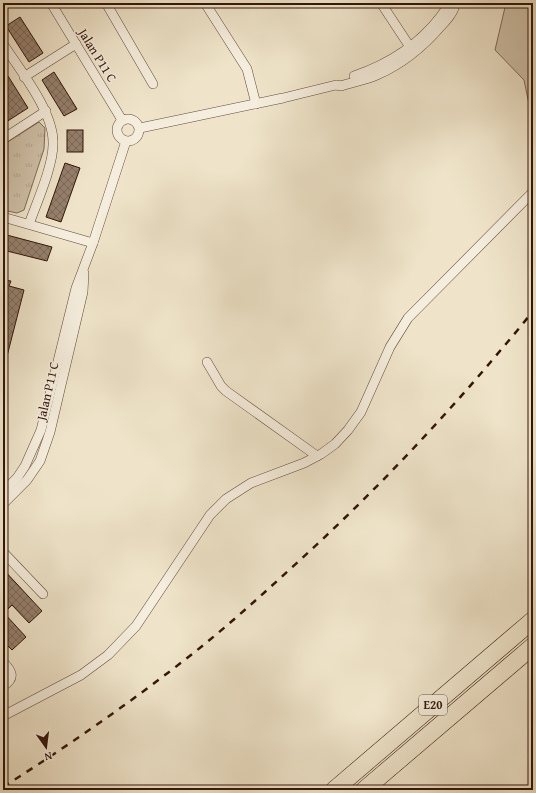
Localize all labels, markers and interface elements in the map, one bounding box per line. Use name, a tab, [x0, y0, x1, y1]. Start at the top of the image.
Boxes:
street label: Jalan P11 C	[73, 23, 121, 86]
street label: Jalan P11 C	[31, 360, 63, 424]
road number: E20	[419, 695, 447, 715]
north arrow	[26, 727, 66, 767]
text: N	[42, 748, 54, 766]

